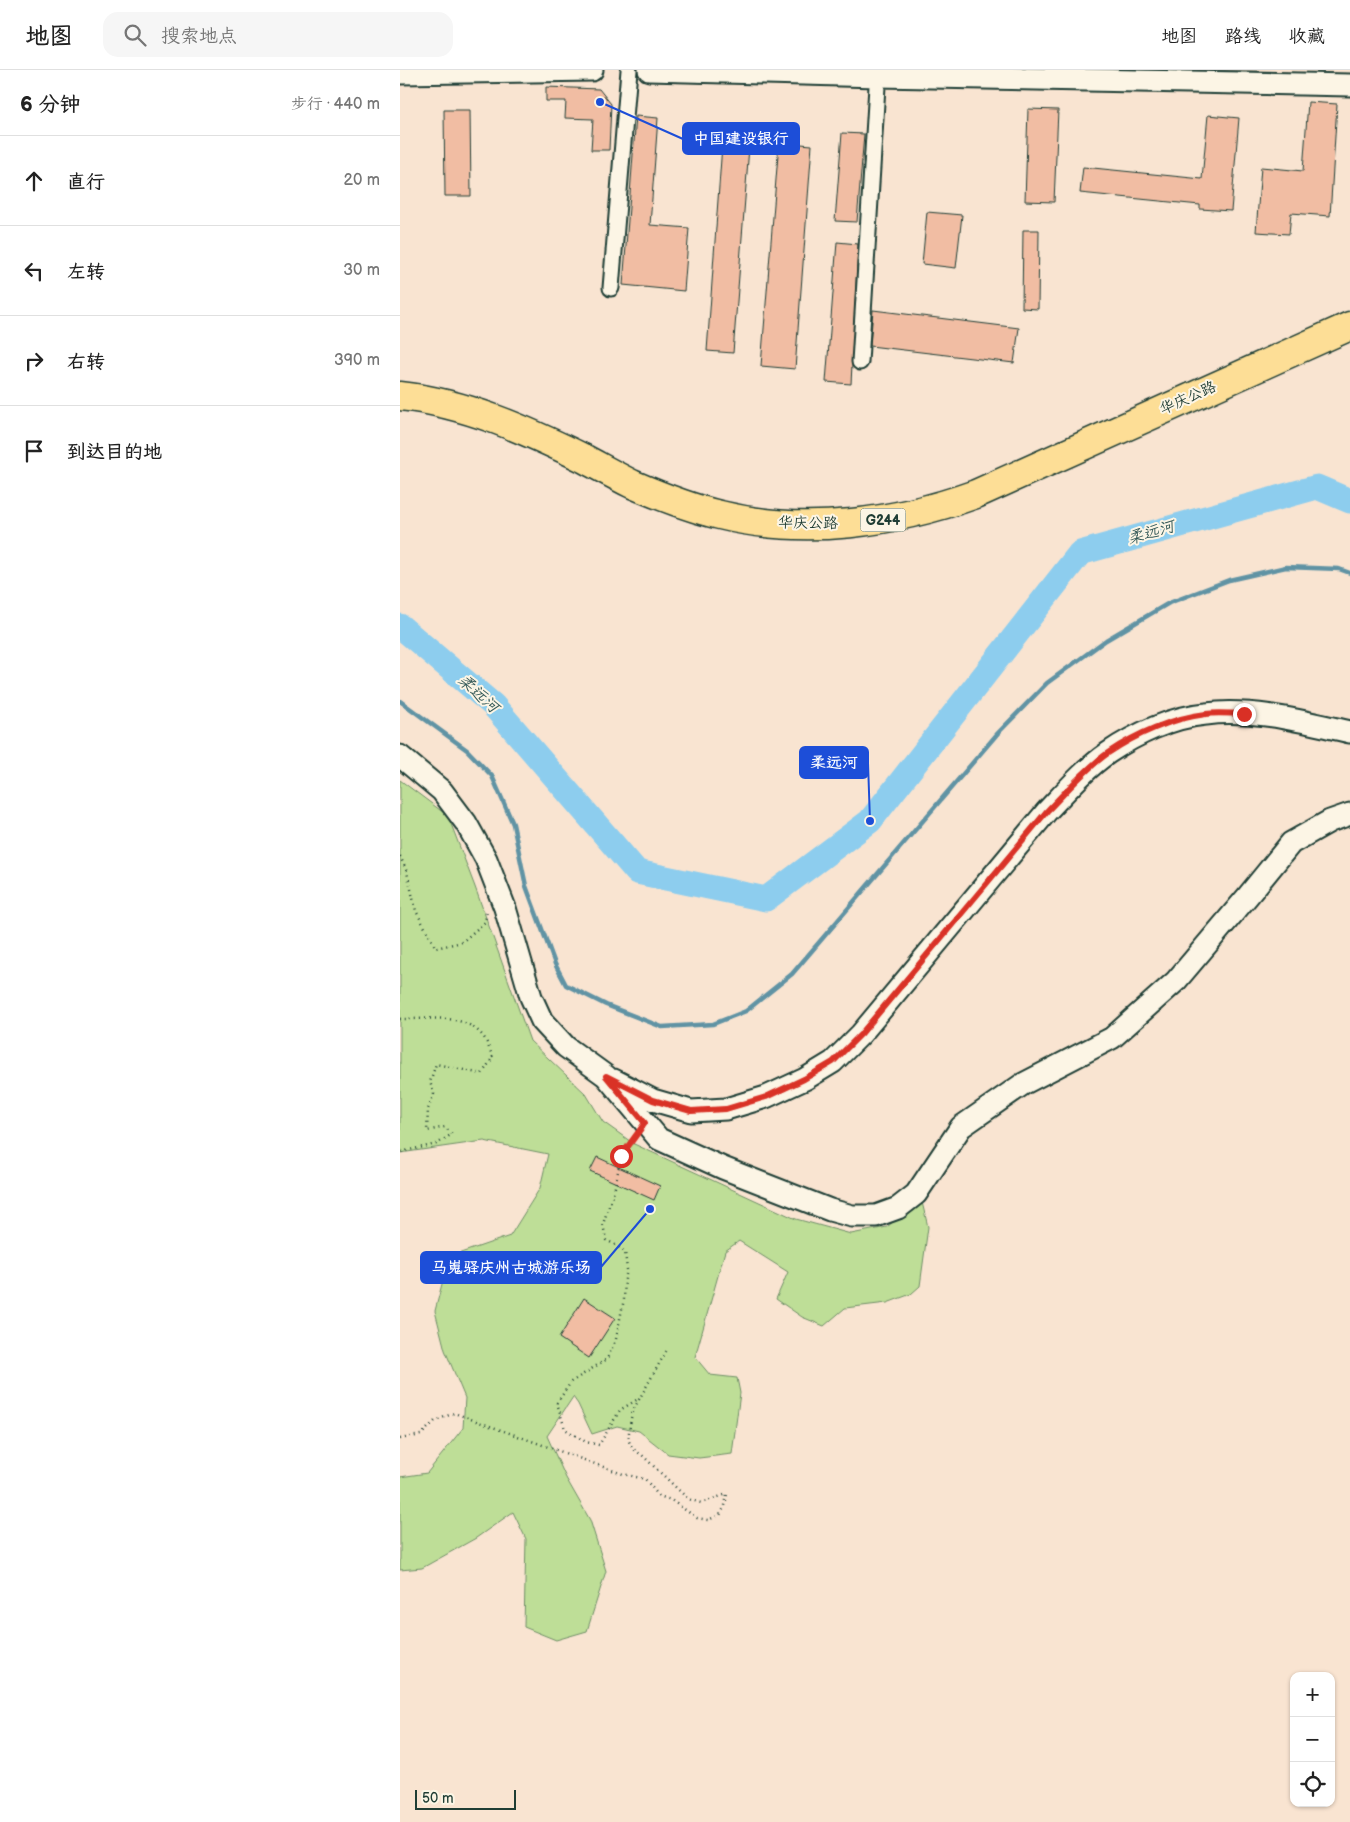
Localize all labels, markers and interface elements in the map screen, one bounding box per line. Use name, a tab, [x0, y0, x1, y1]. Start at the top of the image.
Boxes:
search box	[103, 12, 453, 57]
icon: search	[121, 21, 149, 49]
text: 地图	[25, 22, 73, 51]
text: 搜索地点	[161, 25, 237, 48]
text: 地图	[1161, 26, 1197, 47]
text: 路线	[1225, 26, 1261, 47]
text: 收藏	[1289, 26, 1325, 47]
text: 6 分钟	[20, 92, 80, 117]
text: 步行 · 440 m	[291, 95, 380, 114]
callout: 中国建设银行	[683, 123, 799, 154]
text: 中国建设银行	[693, 130, 789, 149]
icon: ahead	[20, 167, 48, 195]
text: 直行	[67, 171, 105, 194]
text: 20 m	[344, 171, 380, 190]
icon: left	[20, 257, 48, 285]
text: 左转	[67, 261, 105, 284]
text: 30 m	[343, 261, 380, 280]
icon: right	[20, 347, 48, 375]
text: 右转	[67, 351, 105, 374]
text: 390 m	[334, 351, 380, 370]
street label: 华庆公路	[1157, 377, 1219, 419]
icon: arrive	[20, 437, 48, 465]
text: 到达目的地	[67, 441, 162, 464]
road number: G244	[860, 508, 906, 532]
street label: 华庆公路	[778, 513, 838, 533]
water label: 柔远河	[1125, 516, 1180, 549]
water label: 柔远河	[454, 671, 504, 719]
route end	[1233, 703, 1256, 726]
callout: 柔远河	[800, 747, 868, 778]
text: 柔远河	[810, 754, 858, 773]
route start	[610, 1145, 633, 1168]
callout: 马嵬驿庆州古城游乐场	[421, 1252, 601, 1283]
text: 马嵬驿庆州古城游乐场	[431, 1259, 591, 1278]
map controls	[1290, 1672, 1335, 1807]
button: +	[1290, 1672, 1335, 1717]
button: −	[1290, 1717, 1335, 1762]
button: locate	[1290, 1762, 1335, 1807]
scale bar	[415, 1787, 516, 1810]
text: 50 m	[422, 1790, 454, 1807]

